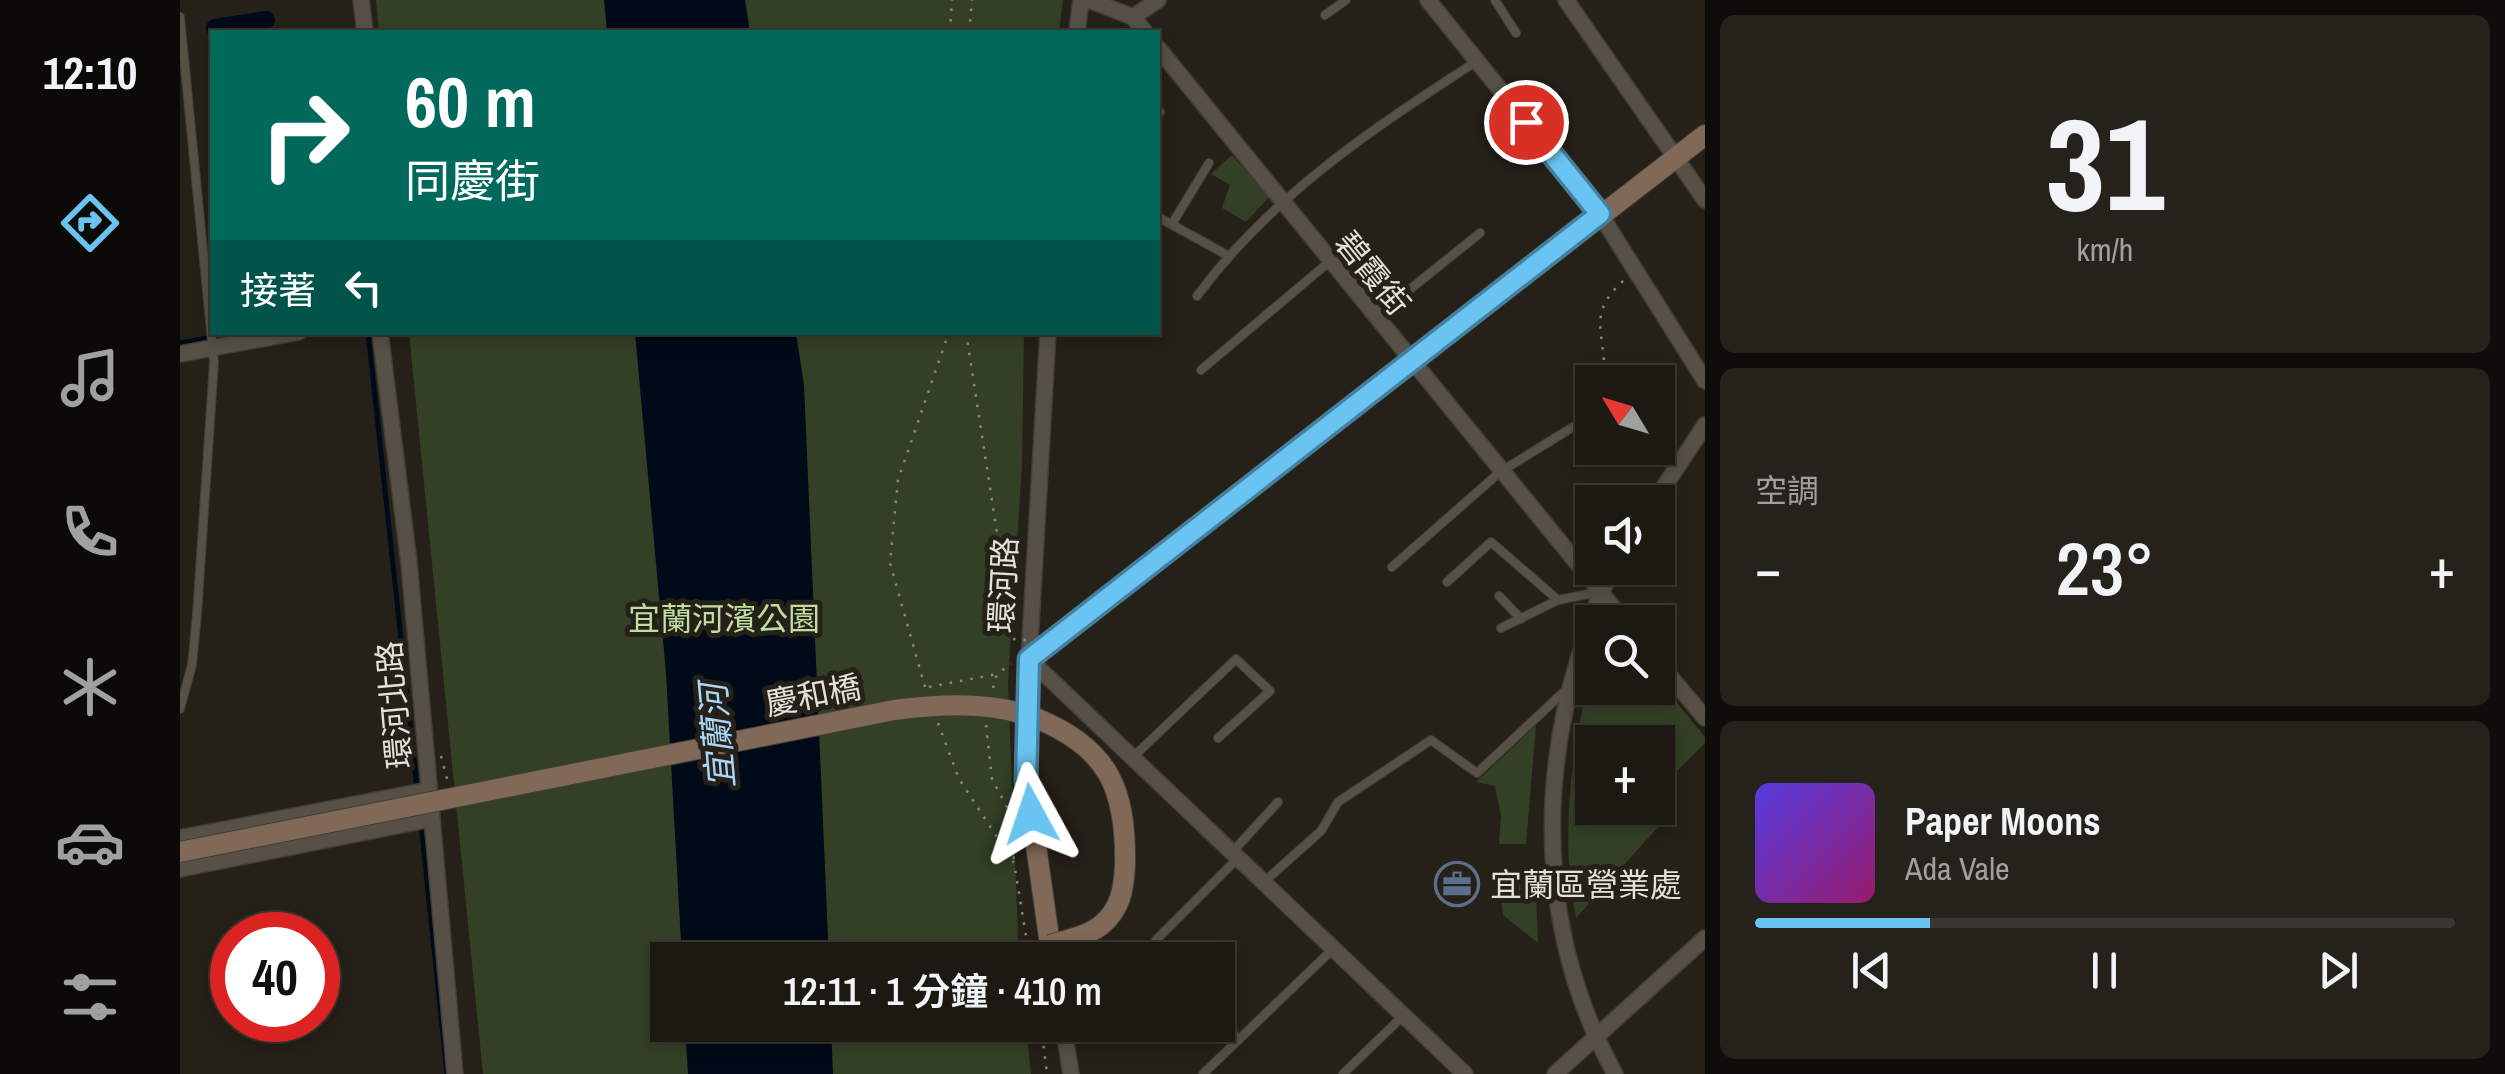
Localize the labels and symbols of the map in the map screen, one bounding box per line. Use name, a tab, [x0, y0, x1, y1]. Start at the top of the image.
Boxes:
pin	[1484, 80, 1569, 165]
street label: 碧霞街	[1326, 222, 1420, 324]
north arrow	[1575, 365, 1675, 465]
street label: 環河路	[979, 536, 1027, 634]
park label: 宜蘭河濱公園	[628, 597, 820, 640]
street label: 環河北路	[367, 639, 421, 771]
street label: 慶和橋	[762, 665, 864, 725]
water label: 宜蘭河	[688, 676, 745, 790]
position arrow	[979, 762, 1083, 866]
office icon: 宜蘭區營業處	[1434, 861, 1480, 907]
place label: 宜蘭區營業處	[1490, 863, 1682, 906]
speed limit sign: 40	[210, 912, 340, 1042]

